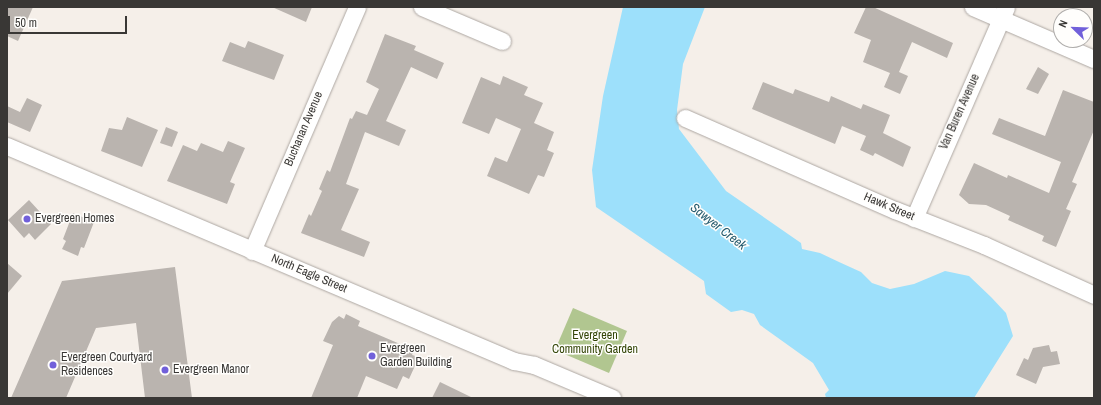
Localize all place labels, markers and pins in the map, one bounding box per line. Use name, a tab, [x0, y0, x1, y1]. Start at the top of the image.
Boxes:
place label: Evergreen Homes	[35, 212, 114, 226]
marker: Evergreen Homes	[22, 214, 32, 224]
place label: Evergreen Garden Building	[380, 342, 452, 370]
place label: Evergreen Courtyard Residences	[61, 351, 152, 379]
marker: Evergreen Garden Building	[367, 351, 377, 361]
marker: Evergreen Courtyard Residences	[48, 360, 58, 370]
place label: Evergreen Manor	[173, 363, 249, 377]
marker: Evergreen Manor	[160, 365, 170, 375]

